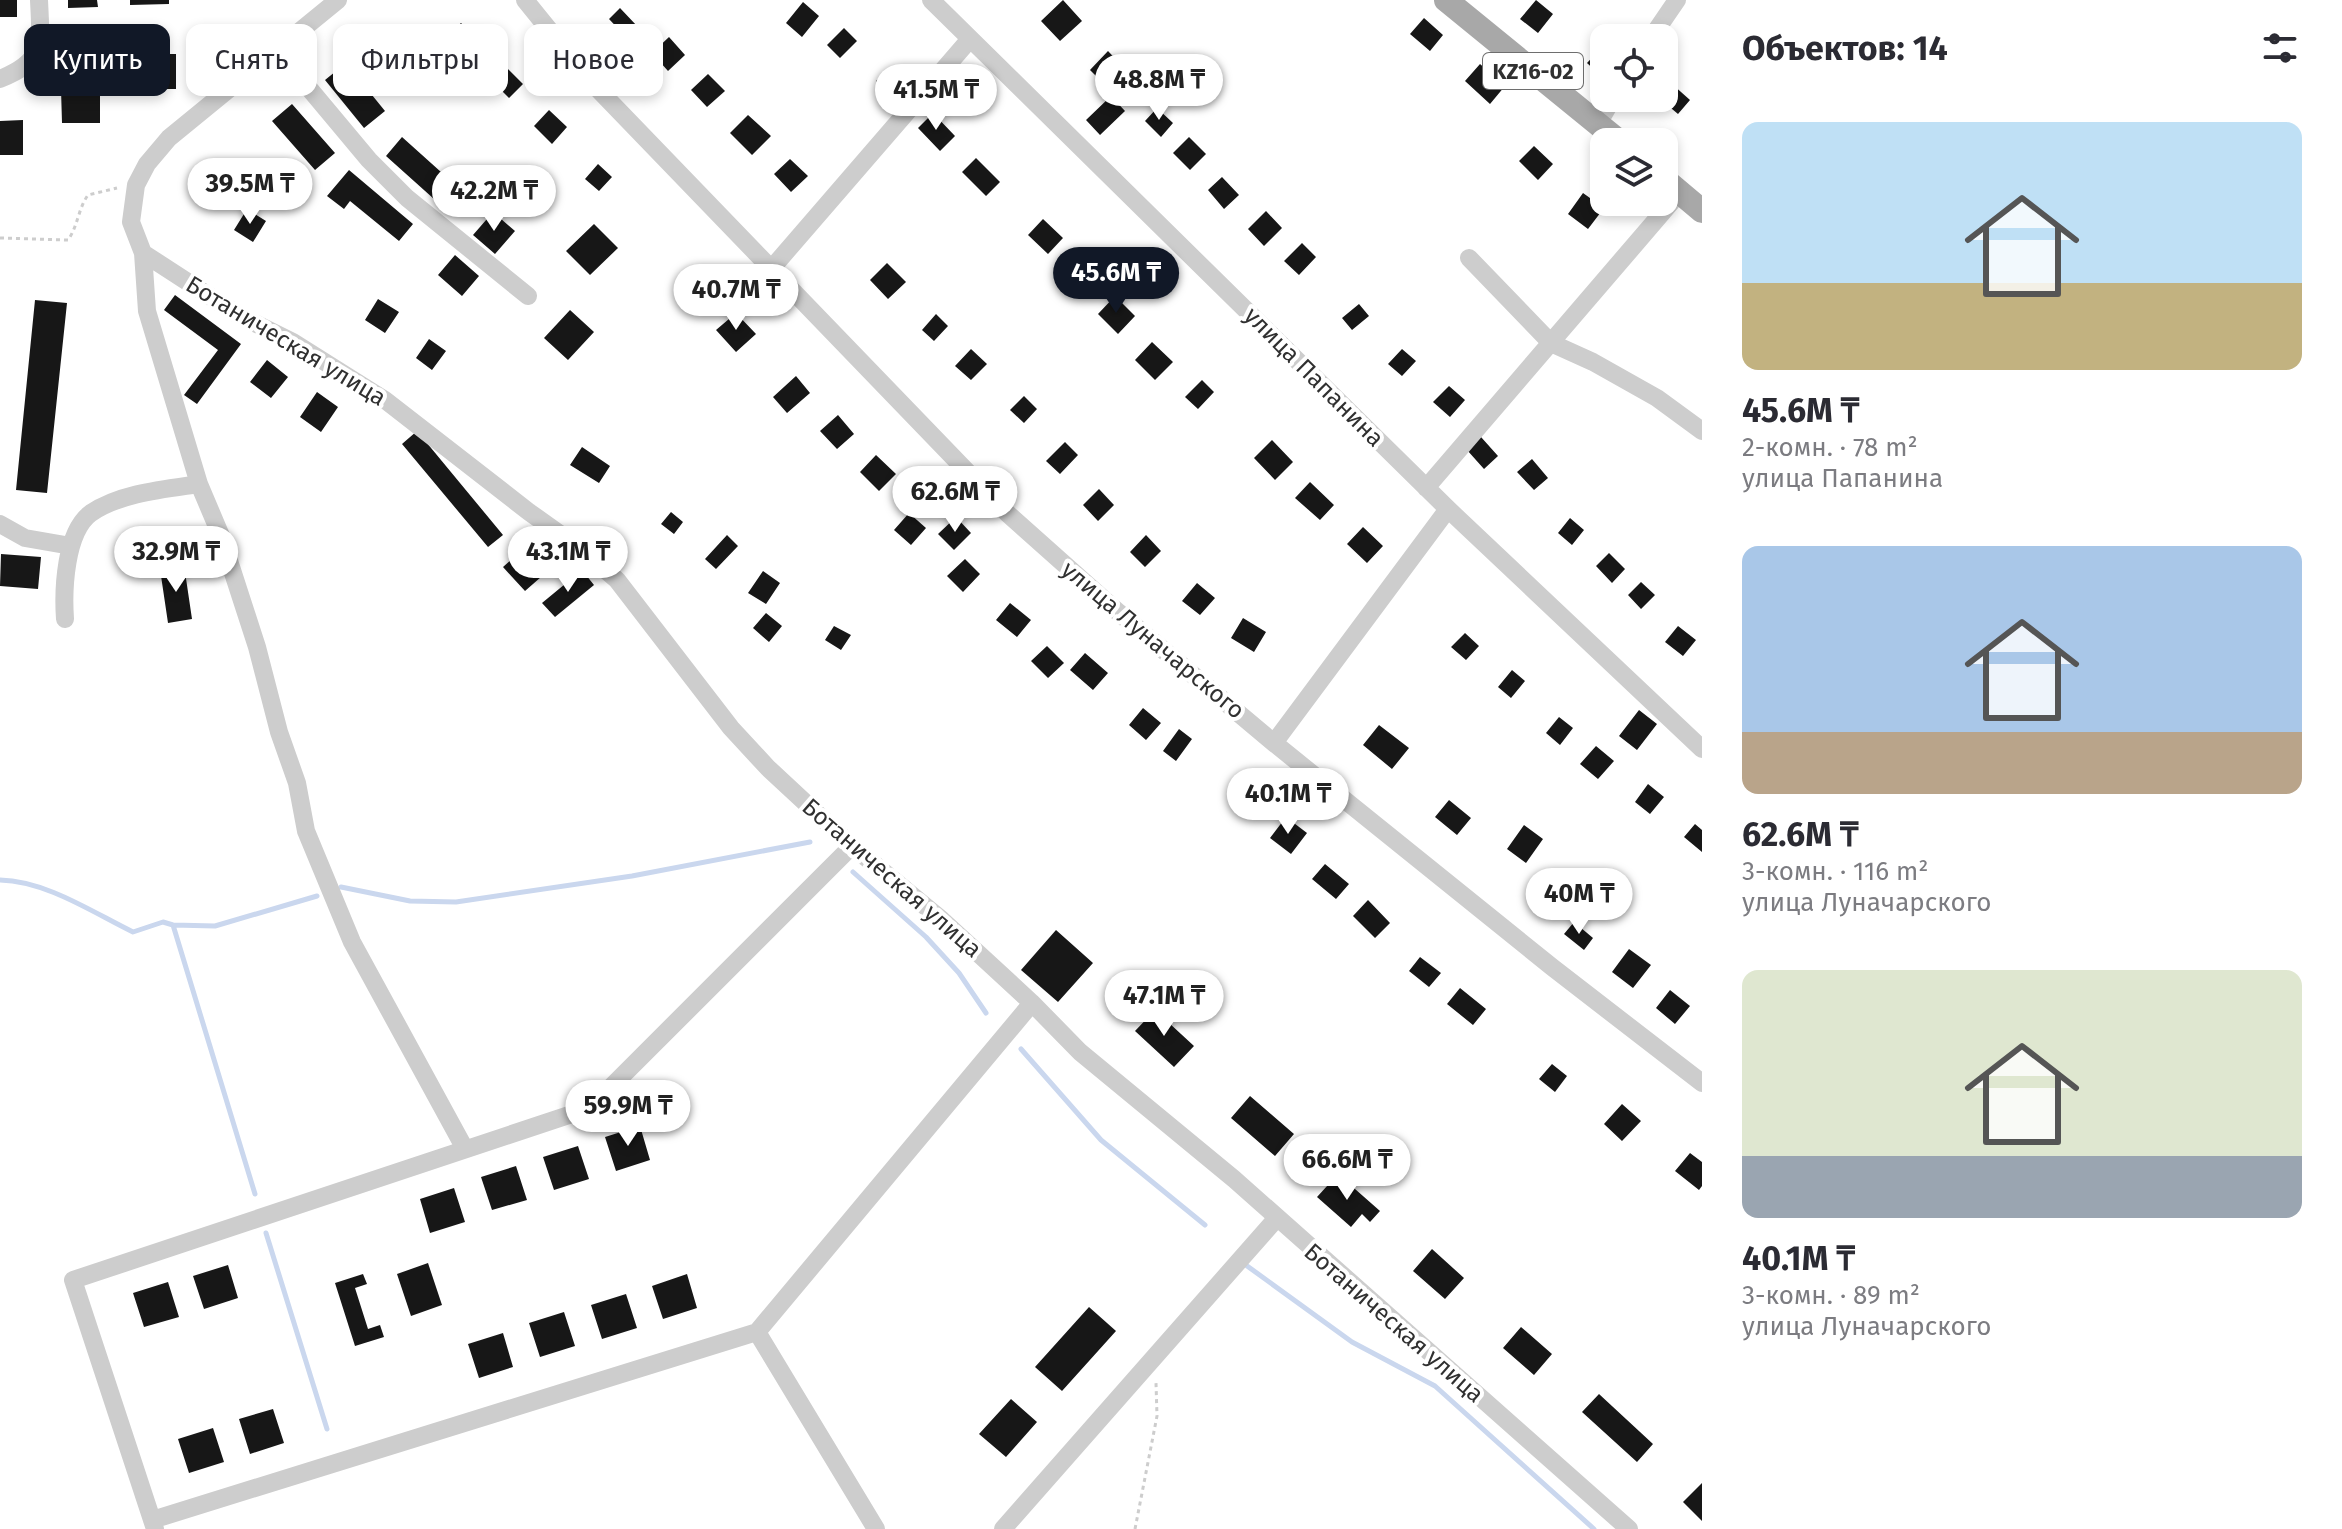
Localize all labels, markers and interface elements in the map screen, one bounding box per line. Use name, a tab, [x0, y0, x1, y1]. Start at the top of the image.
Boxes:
chip: Купить	[24, 24, 170, 96]
chip: Снять	[186, 24, 317, 96]
chip: Фильтры	[333, 24, 508, 96]
chip: Новое	[524, 24, 663, 96]
map controls	[1590, 24, 1678, 216]
button: locate	[1590, 24, 1678, 112]
icon: filters	[2258, 26, 2302, 70]
text: Объектов: 14	[1742, 28, 1948, 69]
road number: KZ16-02	[1483, 53, 1583, 89]
pin: 48.8M ₸	[1085, 54, 1233, 122]
pin: 41.5M ₸	[862, 64, 1010, 132]
text: 48.8M ₸	[1113, 64, 1205, 95]
text: 41.5M ₸	[893, 74, 979, 105]
button: layers	[1590, 128, 1678, 216]
pin: 39.5M ₸	[176, 158, 324, 226]
pin: 42.2M ₸	[420, 165, 568, 233]
text: 39.5M ₸	[205, 168, 295, 199]
icon: home	[1950, 174, 2094, 318]
text: 42.2M ₸	[450, 175, 538, 206]
pin: 45.6M ₸	[1042, 247, 1190, 315]
text: 45.6M ₸	[1071, 257, 1161, 288]
pin: 40.7M ₸	[662, 264, 810, 332]
street label: Ботаническая улица	[181, 270, 391, 412]
text: 40.7M ₸	[691, 274, 781, 305]
street label: улица Папанина	[1238, 301, 1390, 453]
text: 45.6M ₸	[1742, 390, 1859, 431]
text: 2-комн. · 78 m²	[1742, 432, 1918, 463]
text: улица Папанина	[1742, 463, 1943, 494]
pin: 62.6M ₸	[881, 466, 1029, 534]
text: 62.6M ₸	[910, 476, 1000, 507]
pin: 32.9M ₸	[102, 526, 250, 594]
pin: 43.1M ₸	[494, 526, 642, 594]
text: 32.9M ₸	[132, 536, 220, 567]
text: 43.1M ₸	[526, 536, 610, 567]
street label: улица Луначарского	[1056, 555, 1250, 725]
icon: home	[1950, 598, 2094, 742]
pin: 40.1M ₸	[1214, 768, 1362, 836]
text: 40.1M ₸	[1245, 778, 1331, 809]
street label: Ботаническая улица	[797, 793, 987, 963]
text: 62.6M ₸	[1742, 814, 1859, 855]
text: 3-комн. · 116 m²	[1742, 856, 1928, 887]
pin: 40M ₸	[1523, 868, 1635, 936]
text: 40M ₸	[1544, 878, 1614, 909]
text: улица Луначарского	[1742, 887, 1991, 918]
pin: 47.1M ₸	[1090, 970, 1238, 1038]
text: 47.1M ₸	[1123, 980, 1205, 1011]
icon: home	[1950, 1022, 2094, 1166]
pin: 59.9M ₸	[554, 1080, 702, 1148]
text: 59.9M ₸	[583, 1090, 673, 1121]
pin: 66.6M ₸	[1273, 1134, 1421, 1202]
text: 66.6M ₸	[1302, 1144, 1392, 1175]
street label: Ботаническая улица	[1299, 1238, 1489, 1408]
text: 40.1M ₸	[1742, 1238, 1855, 1279]
text: 3-комн. · 89 m²	[1742, 1280, 1920, 1311]
text: улица Луначарского	[1742, 1311, 1991, 1342]

